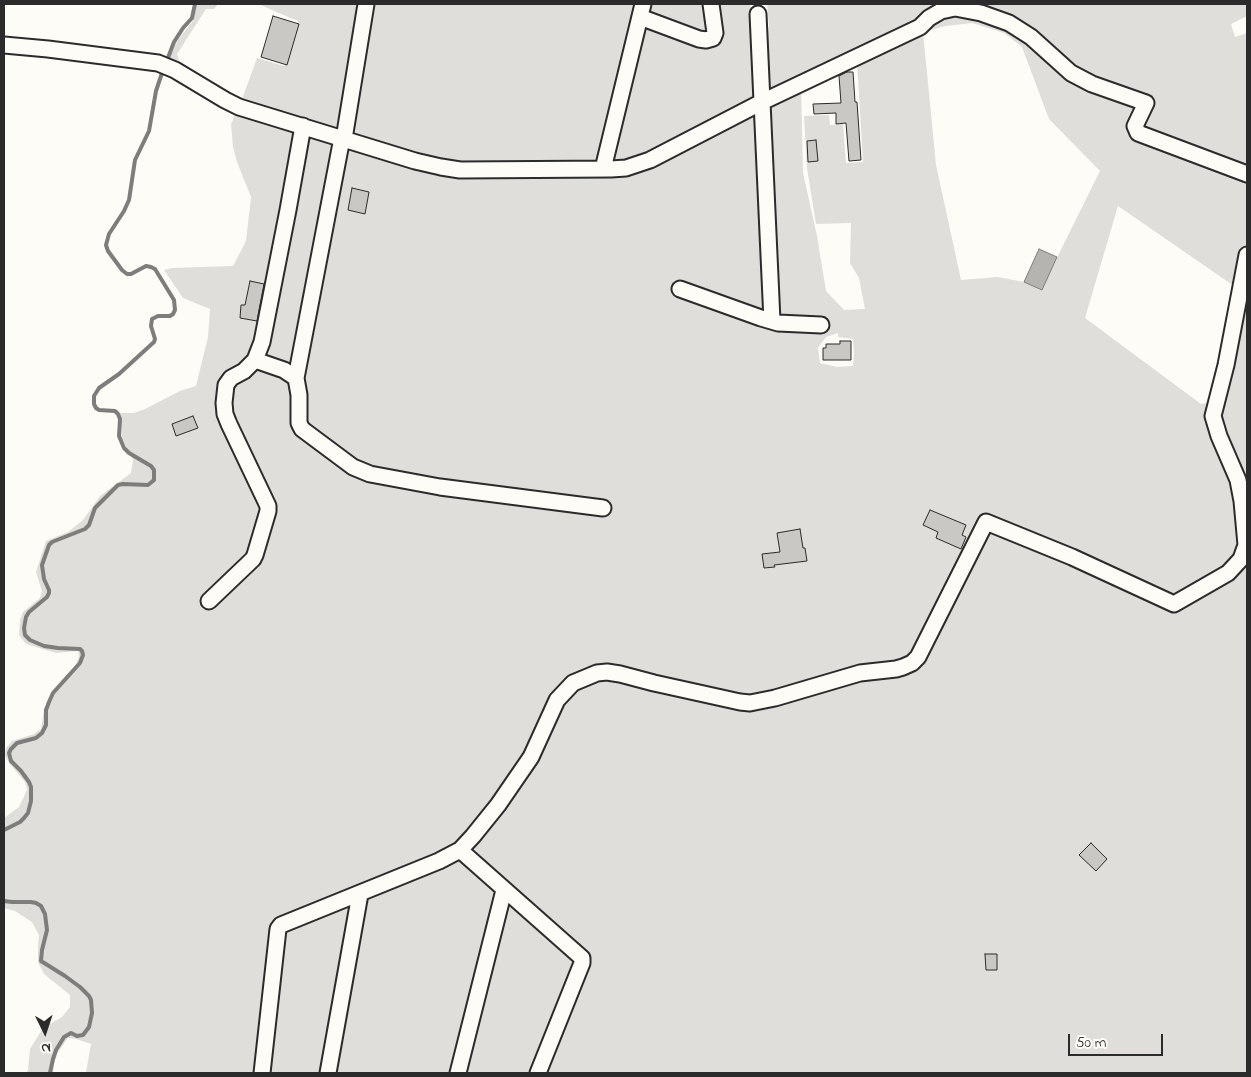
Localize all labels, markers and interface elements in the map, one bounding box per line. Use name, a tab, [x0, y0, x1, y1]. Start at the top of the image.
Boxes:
north arrow	[20, 1007, 70, 1057]
scale bar	[1071, 1024, 1166, 1056]
text: 50 m	[1076, 1032, 1106, 1054]
text: N	[41, 1037, 52, 1058]

